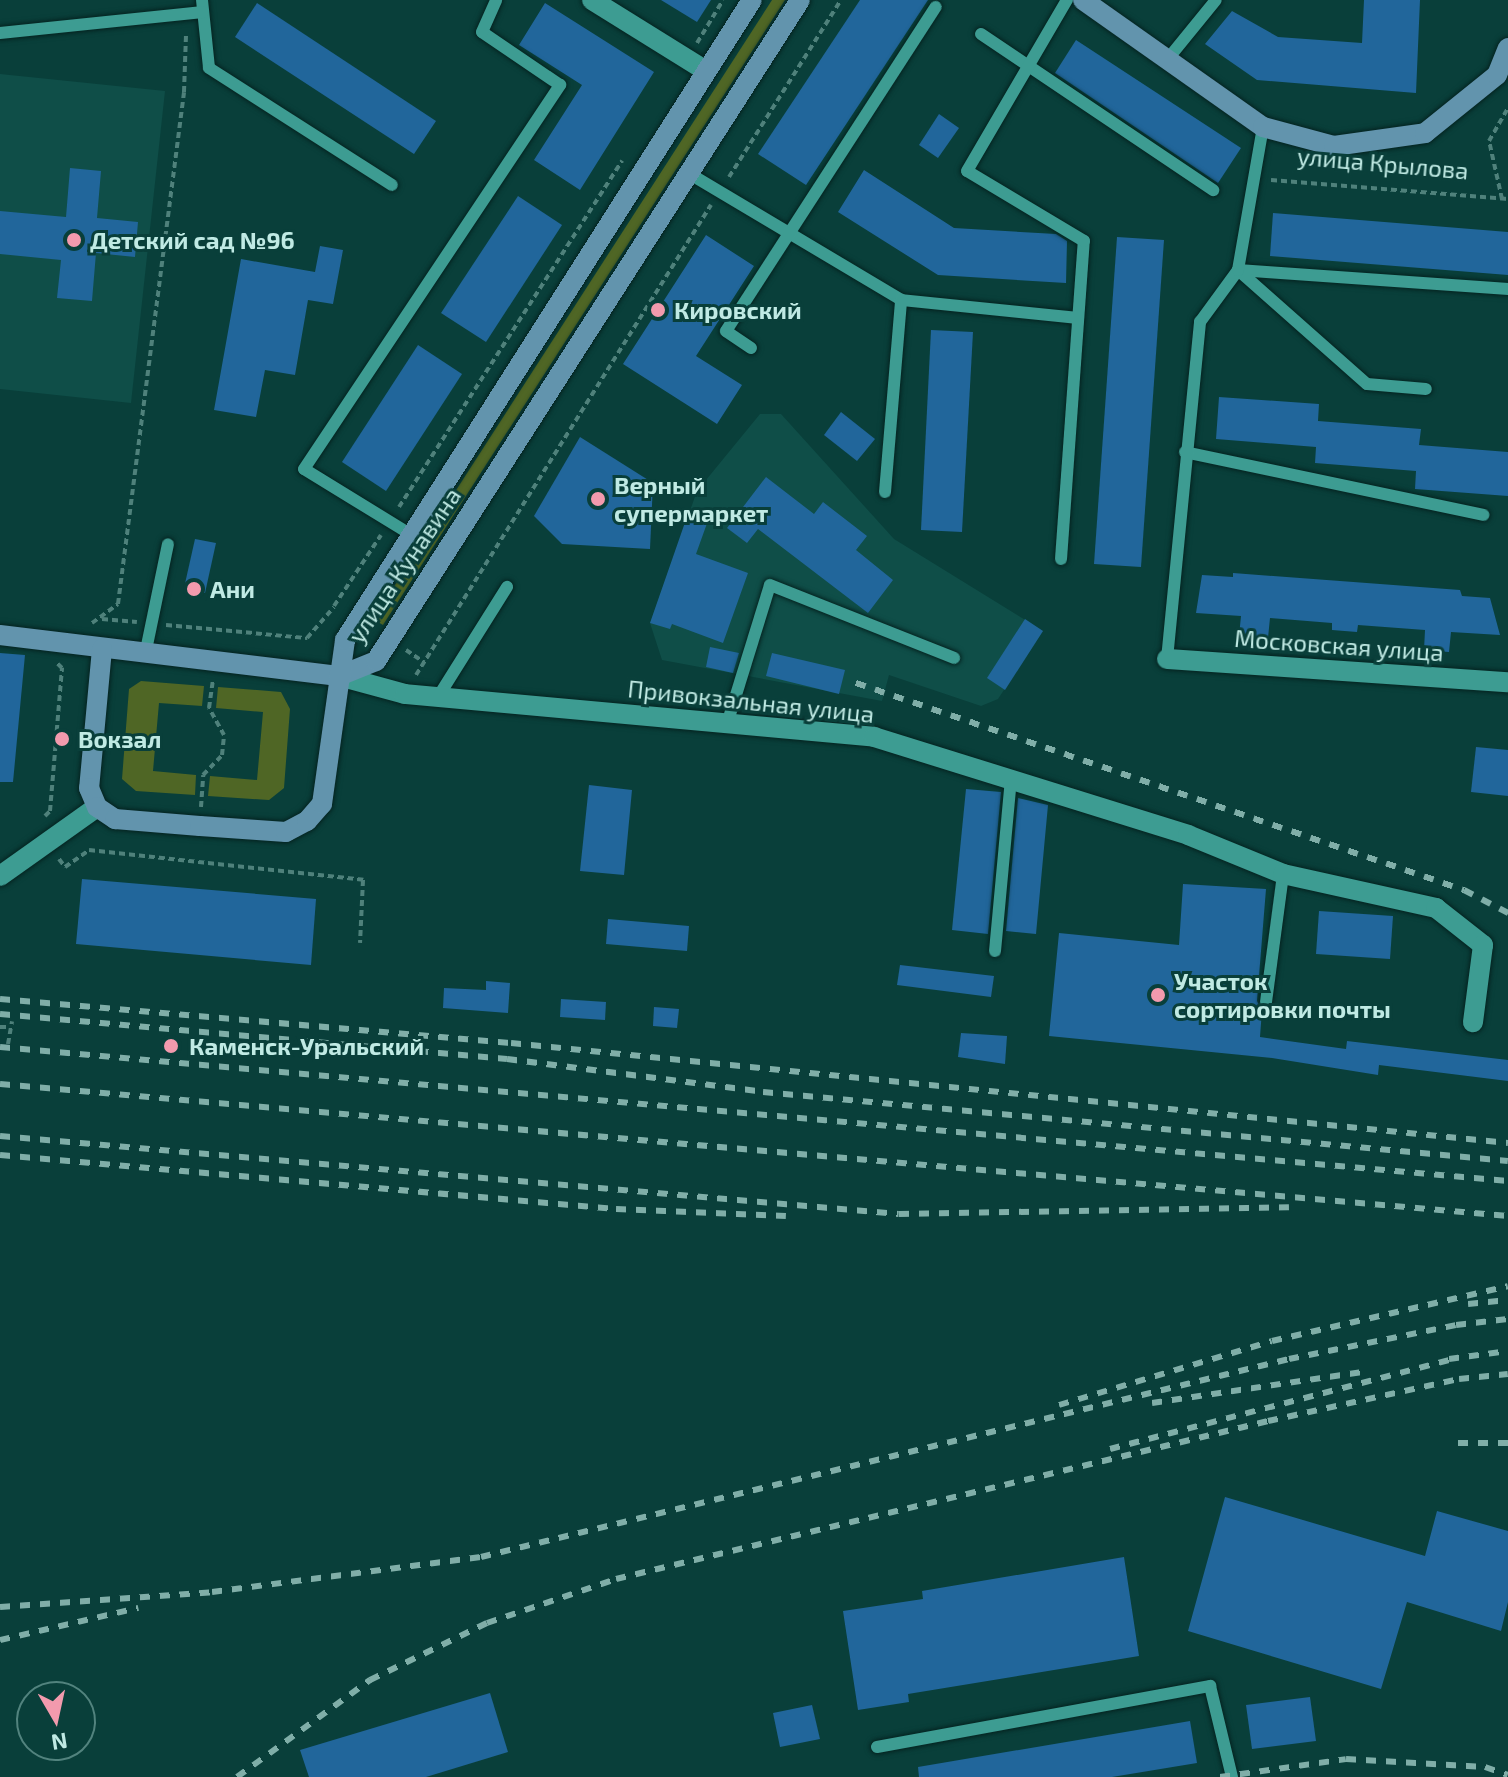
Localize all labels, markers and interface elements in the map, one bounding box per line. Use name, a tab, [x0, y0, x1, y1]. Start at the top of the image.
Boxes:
street label: улица Крылова	[1296, 141, 1470, 185]
place label: Детский сад №96	[90, 226, 295, 254]
marker: Детский сад №96	[65, 231, 83, 249]
place label: Кировский	[674, 296, 802, 324]
marker: Кировский	[649, 301, 667, 319]
place label: Верный супермаркет	[614, 471, 768, 527]
street label: улица Кунавина	[341, 482, 467, 648]
marker: Верный супермаркет	[589, 490, 607, 508]
place label: Ани	[210, 575, 255, 603]
marker: Ани	[185, 580, 203, 598]
street label: Московская улица	[1233, 623, 1445, 667]
street label: Привокзальная улица	[626, 674, 876, 728]
place label: Вокзал	[78, 725, 161, 753]
marker: Вокзал	[53, 730, 71, 748]
place label: Участок сортировки почты	[1174, 967, 1391, 1023]
marker: Участок сортировки почты	[1149, 986, 1167, 1004]
place label: Каменск-Уральский	[189, 1032, 424, 1060]
marker: Каменск-Уральский	[160, 1035, 182, 1057]
north arrow	[16, 1681, 96, 1761]
text: N	[50, 1729, 69, 1757]

